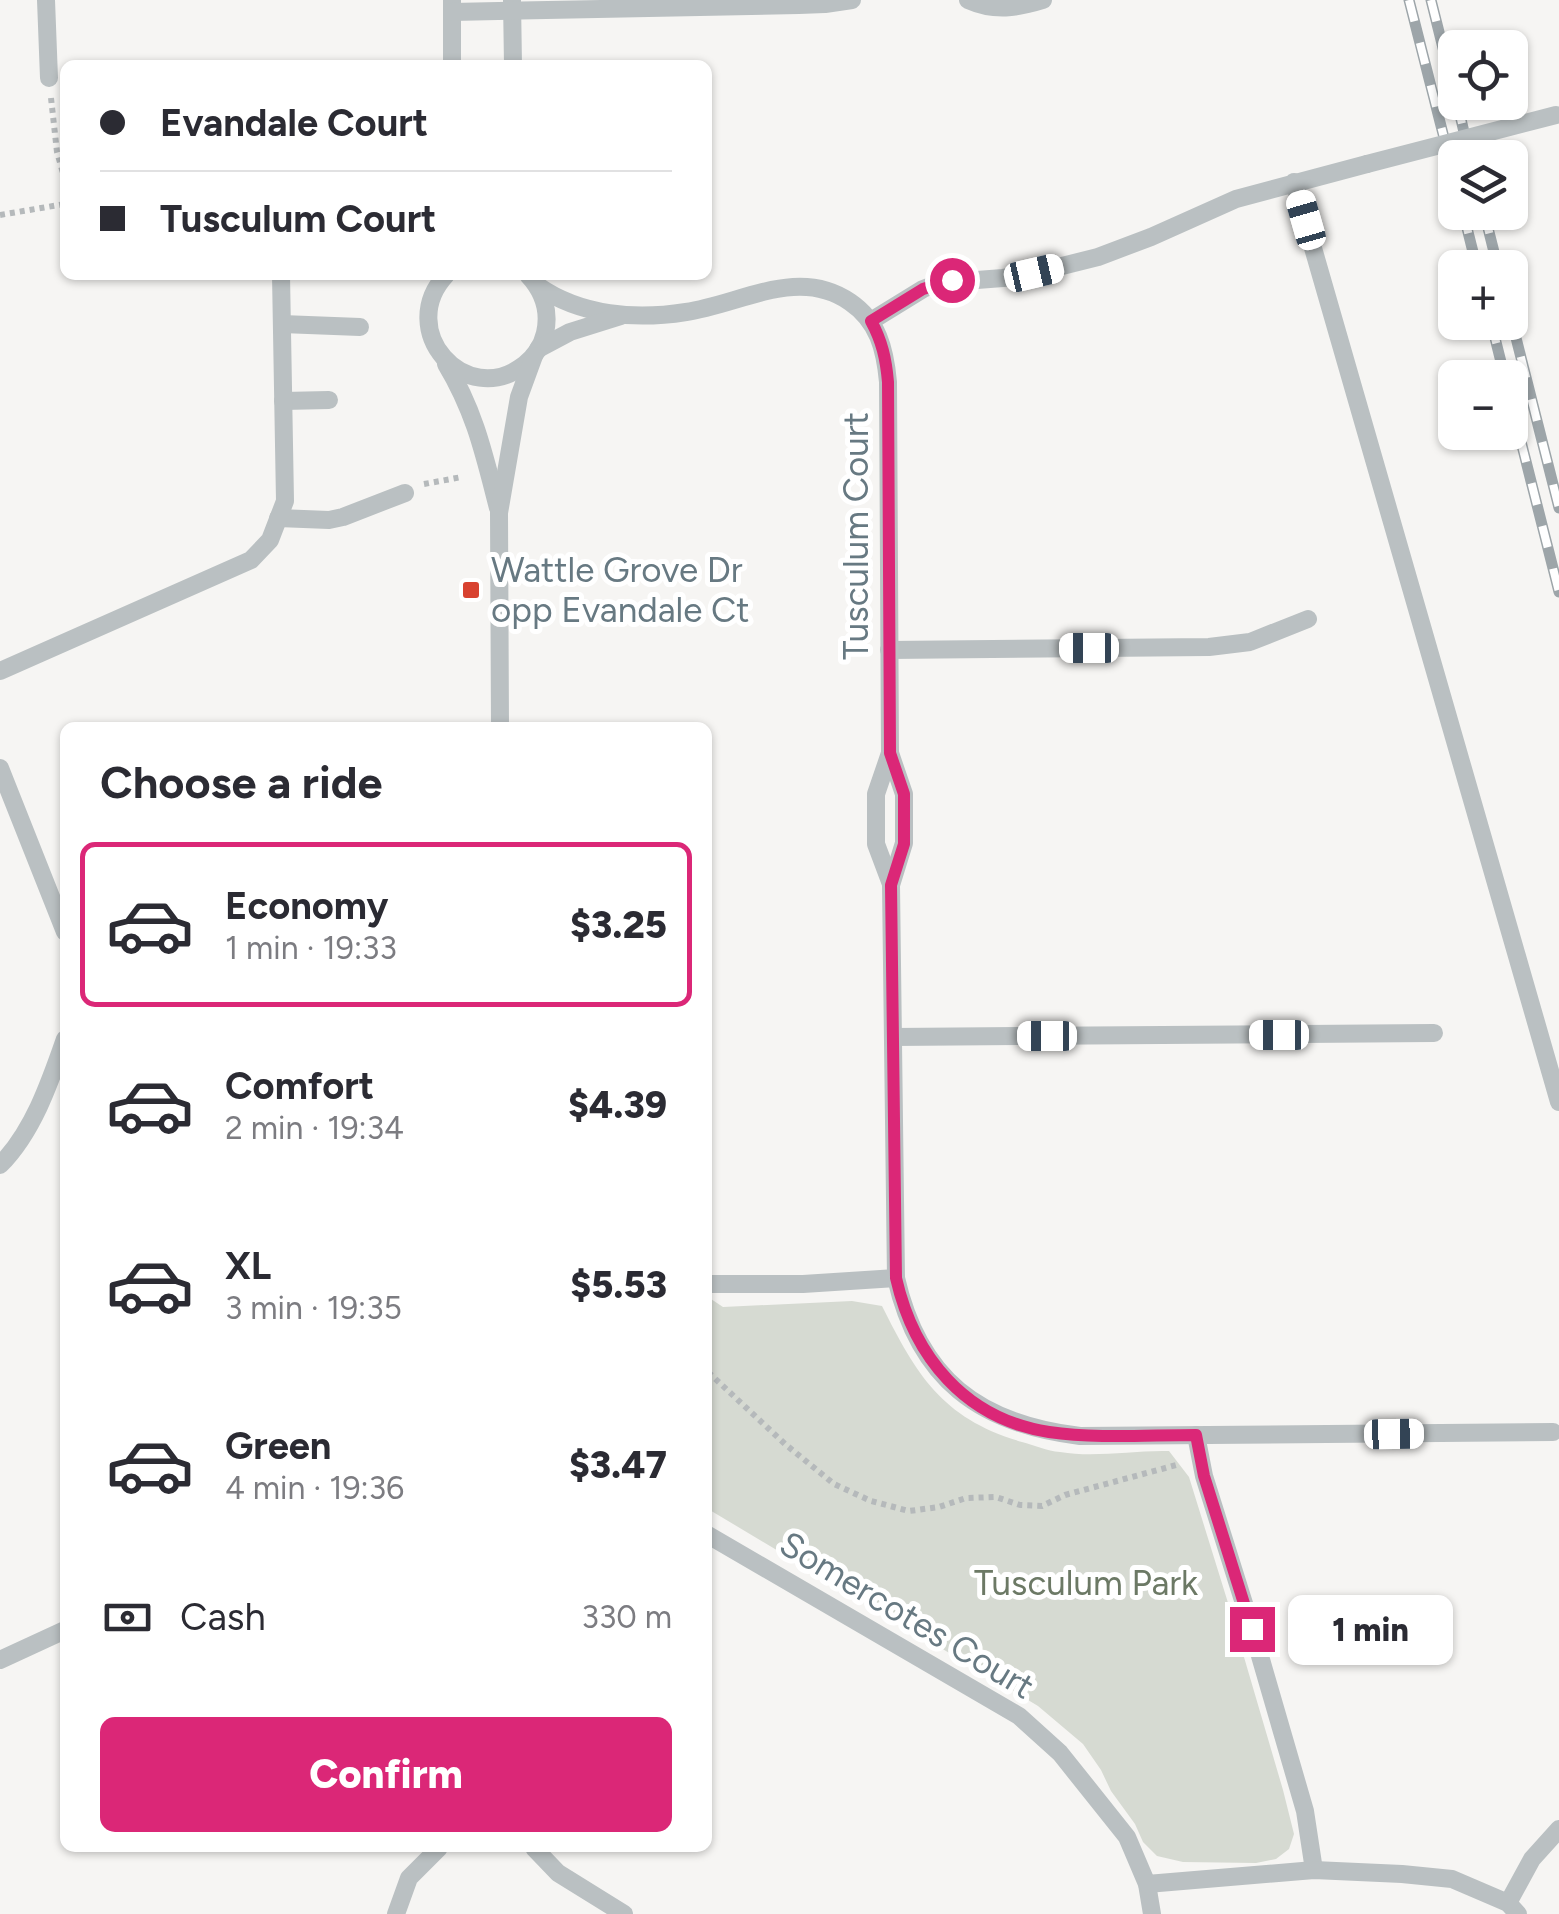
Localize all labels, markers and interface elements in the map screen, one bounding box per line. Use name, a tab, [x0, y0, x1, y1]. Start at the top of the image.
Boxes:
map controls	[1438, 30, 1528, 450]
button: locate	[1438, 30, 1528, 120]
text: Evandale Court	[160, 100, 428, 146]
button: layers	[1438, 140, 1528, 230]
car	[1283, 187, 1329, 253]
text: Tusculum Court	[160, 196, 436, 242]
button: +	[1438, 250, 1528, 340]
car	[1001, 252, 1067, 294]
route start	[930, 258, 975, 303]
button: −	[1438, 360, 1528, 450]
street label: Tusculum Court	[835, 412, 877, 660]
place label: Wattle Grove Dr opp Evandale Ct	[491, 549, 750, 631]
marker: Wattle Grove Dr opp Evandale Ct	[460, 579, 482, 601]
car	[1059, 633, 1119, 663]
text: Choose a ride	[100, 755, 382, 809]
icon: car	[105, 880, 195, 970]
text: Economy	[225, 883, 388, 929]
text: $3.25	[570, 902, 667, 948]
text: 1 min · 19:33	[225, 929, 397, 967]
car	[1249, 1020, 1309, 1050]
car	[1017, 1021, 1077, 1051]
icon: car	[105, 1060, 195, 1150]
text: Comfort	[225, 1063, 374, 1109]
text: $4.39	[568, 1082, 667, 1128]
text: 2 min · 19:34	[225, 1109, 404, 1147]
icon: car	[105, 1240, 195, 1330]
text: XL	[225, 1243, 271, 1289]
text: $5.53	[570, 1262, 667, 1308]
text: 3 min · 19:35	[225, 1289, 402, 1327]
car	[1364, 1418, 1424, 1450]
icon: car	[105, 1420, 195, 1510]
text: Green	[225, 1423, 331, 1469]
text: $3.47	[569, 1442, 667, 1488]
text: 4 min · 19:36	[225, 1469, 404, 1507]
street label: Somercotes Court	[772, 1523, 1042, 1707]
park label: Tusculum Park	[974, 1562, 1198, 1604]
icon: cash	[100, 1590, 155, 1645]
text: Cash	[180, 1594, 266, 1640]
callout: 1 min	[1287, 1594, 1452, 1664]
text: 330 m	[582, 1598, 672, 1636]
route end	[1230, 1607, 1275, 1652]
text: 1 min	[1332, 1611, 1409, 1649]
button: Confirm	[100, 1717, 672, 1832]

